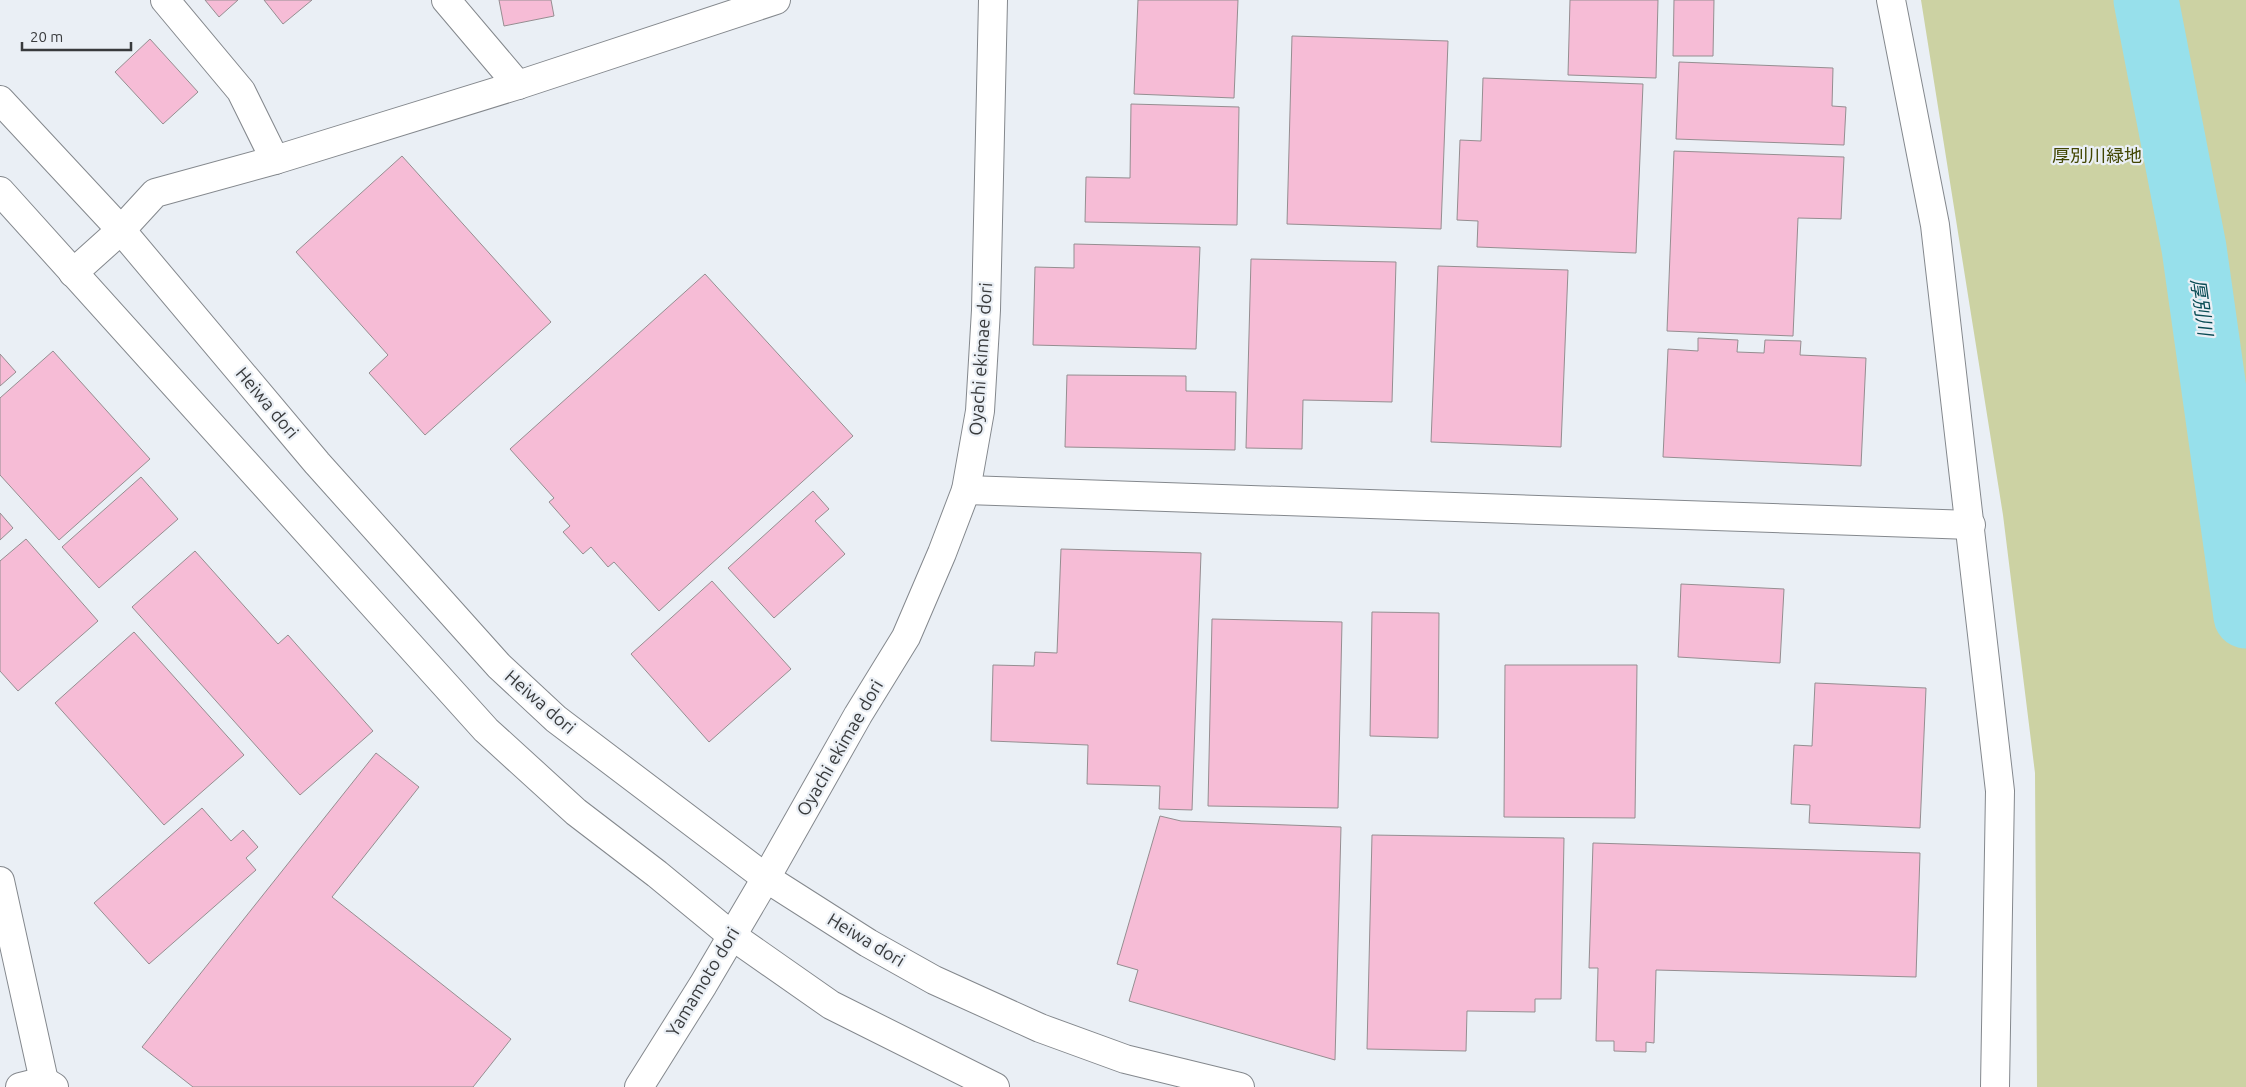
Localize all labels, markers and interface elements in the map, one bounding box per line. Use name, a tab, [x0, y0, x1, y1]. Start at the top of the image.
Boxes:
scale bar	[22, 20, 131, 52]
text: 20 m	[30, 28, 63, 45]
park label: 厚別川緑地	[2052, 145, 2142, 165]
water label: 厚別川	[2187, 277, 2217, 339]
street label: Oyachi ekimae dori	[965, 282, 995, 436]
street label: Heiwa dori	[232, 363, 303, 442]
street label: Heiwa dori	[501, 665, 580, 737]
street label: Oyachi ekimae dori	[792, 676, 886, 819]
street label: Heiwa dori	[824, 908, 909, 970]
street label: Yamamoto dori	[662, 923, 743, 1040]

